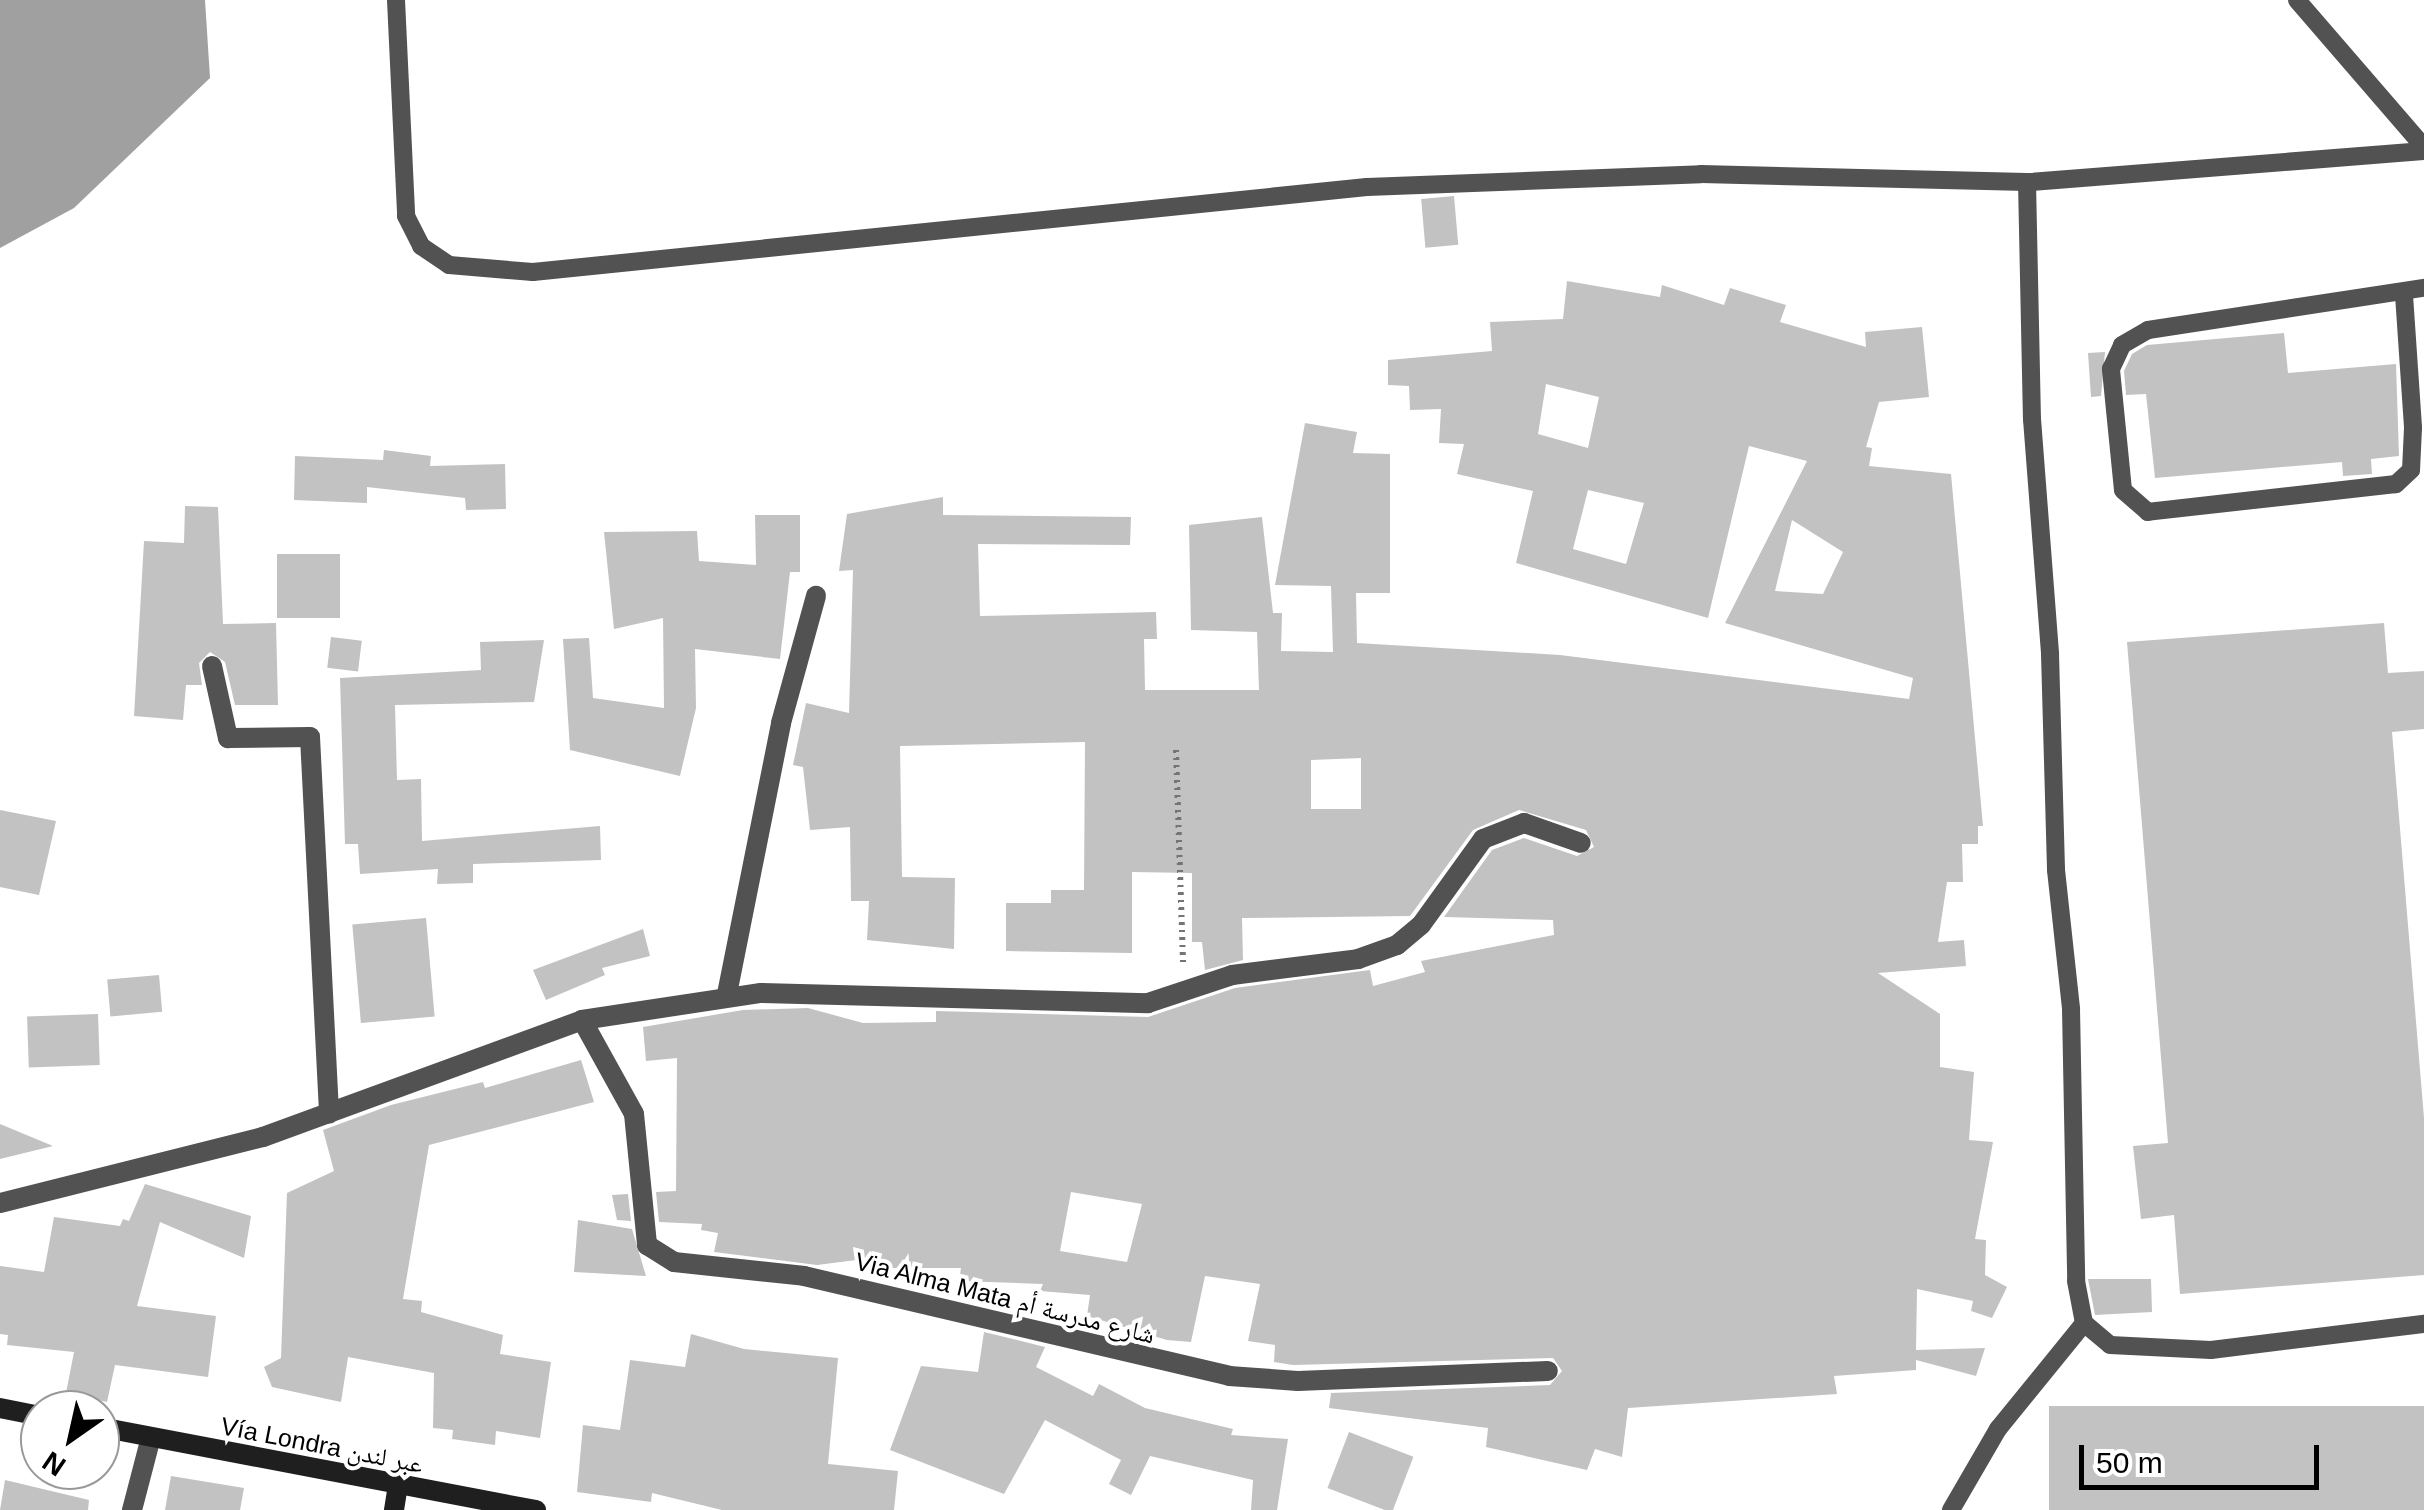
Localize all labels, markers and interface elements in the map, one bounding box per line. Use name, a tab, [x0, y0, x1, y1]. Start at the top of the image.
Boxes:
street label: Via Alma Mata شارع مدرسة أم	[851, 1246, 1159, 1350]
north arrow	[20, 1390, 120, 1490]
street label: Vía Londra عبر لندن	[218, 1411, 426, 1479]
scale bar	[2084, 1425, 2324, 1487]
text: N	[37, 1445, 71, 1482]
text: 50 m	[2096, 1446, 2163, 1479]

